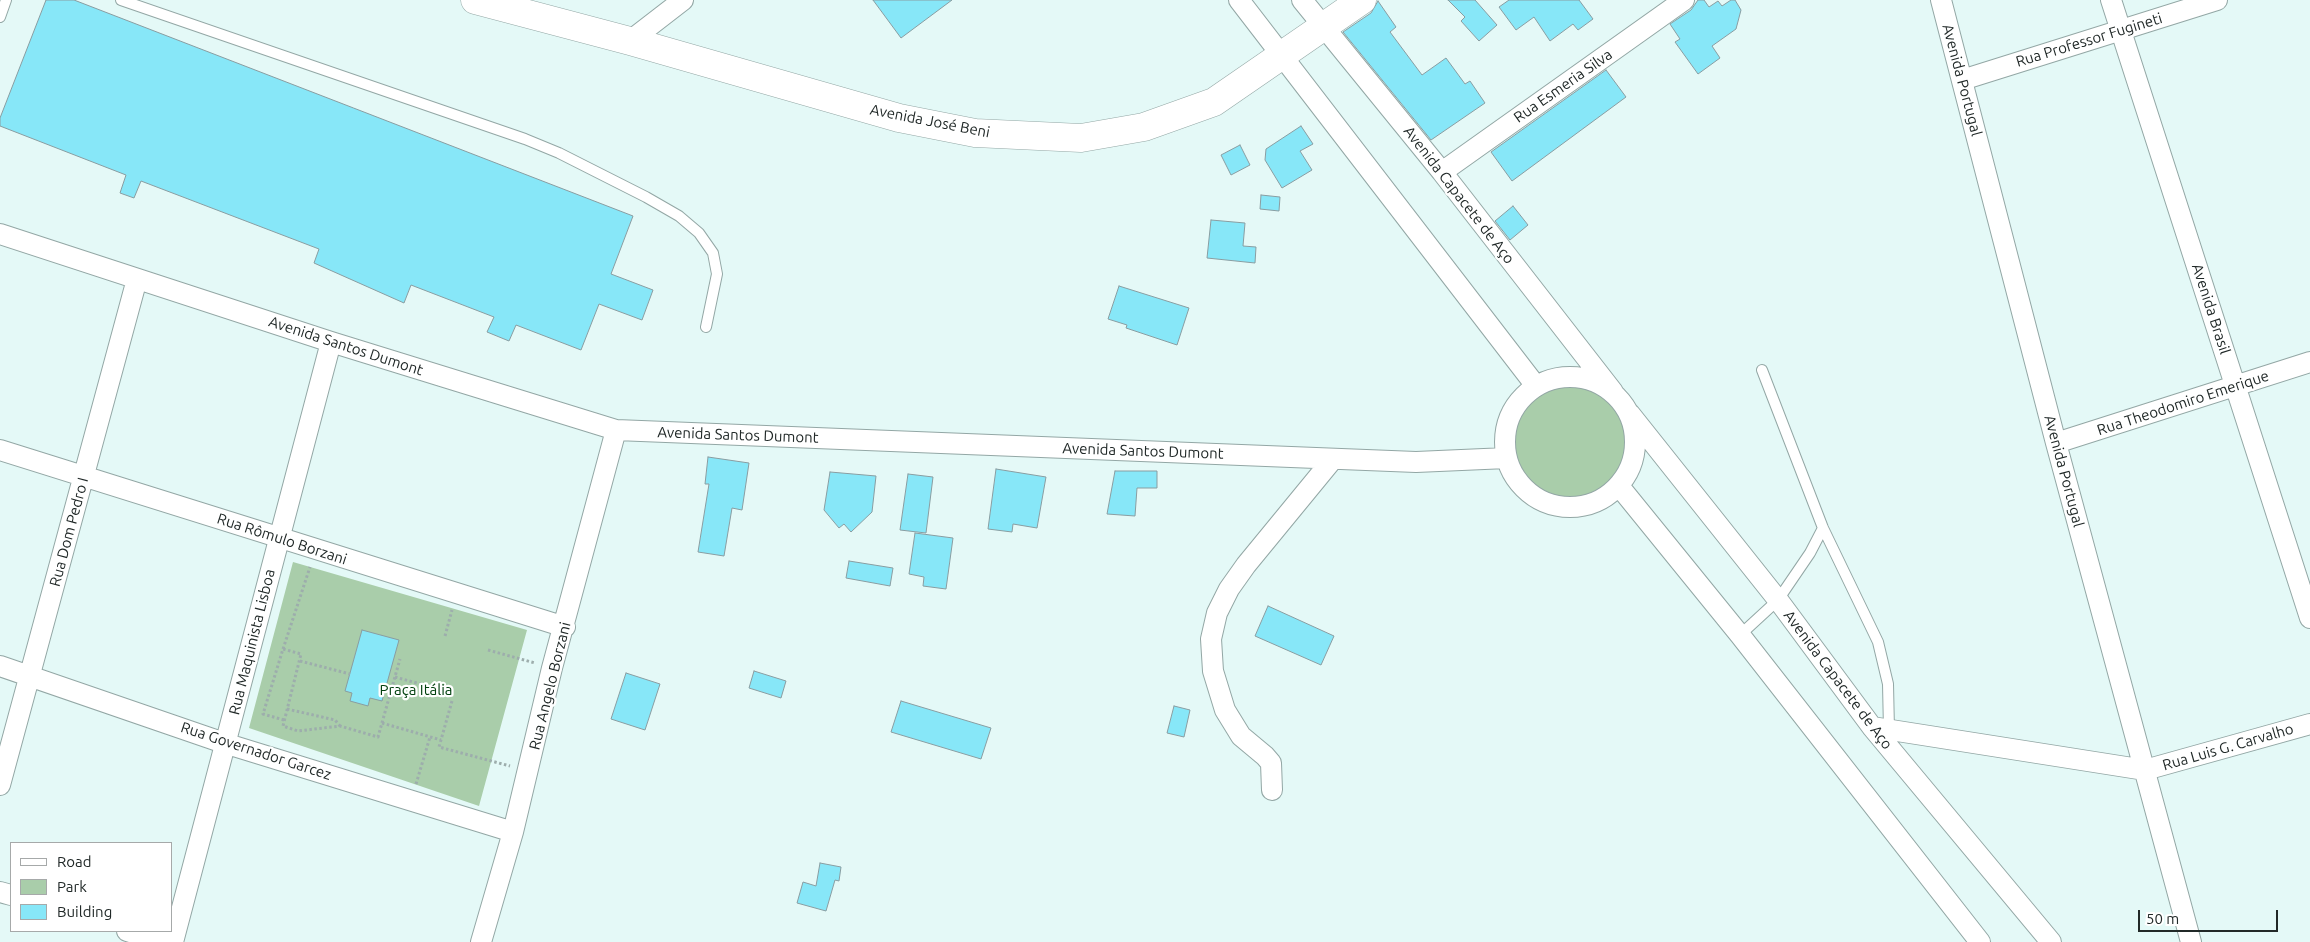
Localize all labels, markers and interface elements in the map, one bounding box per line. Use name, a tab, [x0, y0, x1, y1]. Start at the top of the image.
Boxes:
street label: Rua Professor Fugineti	[2014, 9, 2164, 71]
street label: Avenida Portugal	[1938, 22, 1986, 138]
street label: Rua Esmeria Silva	[1510, 45, 1616, 127]
street label: Avenida José Beni	[869, 101, 991, 141]
street label: Avenida Capacete de Aço	[1400, 123, 1518, 267]
street label: Avenida Brasil	[2188, 261, 2234, 357]
street label: Avenida Santos Dumont	[267, 313, 425, 379]
street label: Rua Theodomiro Emerique	[2095, 367, 2271, 439]
street label: Avenida Portugal	[2040, 413, 2088, 529]
street label: Avenida Santos Dumont	[657, 423, 819, 447]
street label: Avenida Santos Dumont	[1062, 439, 1224, 463]
street label: Rua Dom Pedro I	[46, 475, 92, 589]
street label: Rua Rômulo Borzani	[215, 509, 349, 569]
street label: Rua Maquinista Lisboa	[225, 567, 279, 717]
street label: Avenida Capacete de Aço	[1780, 607, 1896, 753]
street label: Rua Angelo Borzani	[525, 620, 575, 752]
park label: Praça Itália	[379, 681, 453, 699]
street label: Rua Governador Garcez	[178, 718, 334, 784]
street label: Rua Luis G. Carvalho	[2160, 720, 2296, 774]
legend	[10, 842, 172, 932]
text: Road	[57, 853, 92, 870]
text: Park	[57, 878, 87, 895]
scale bar	[2140, 900, 2280, 932]
text: Building	[57, 903, 112, 920]
text: 50 m	[2146, 910, 2179, 927]

